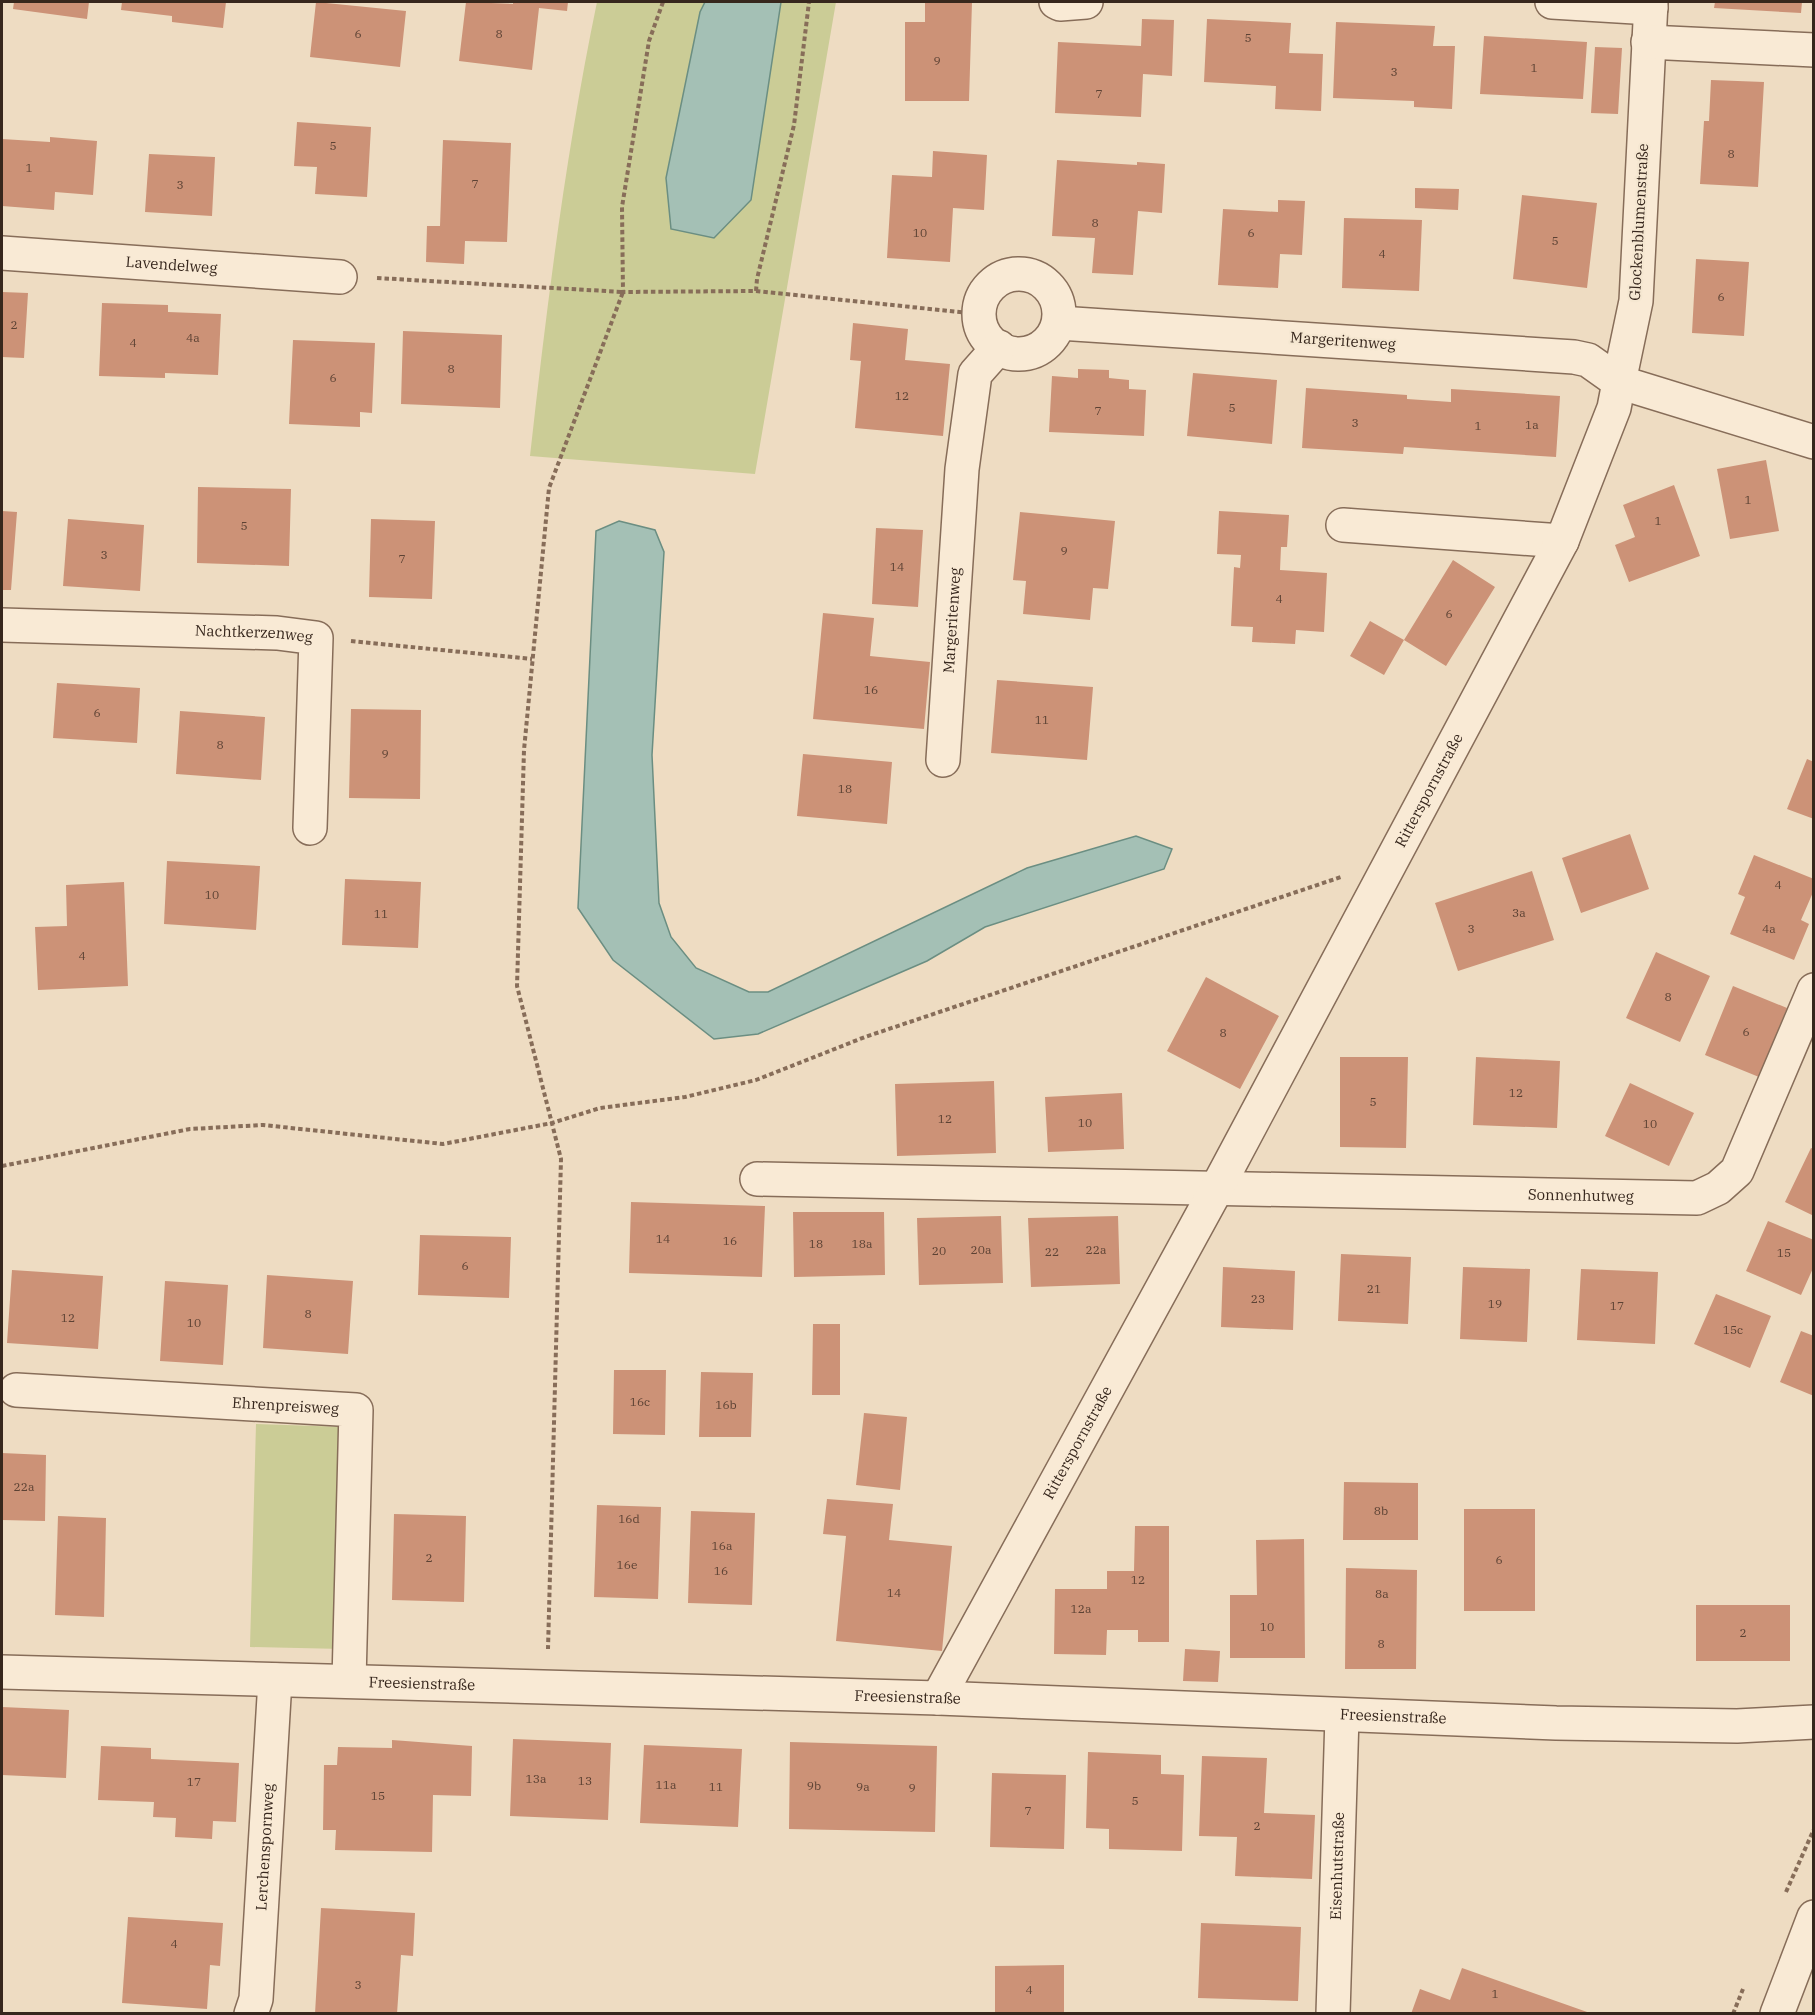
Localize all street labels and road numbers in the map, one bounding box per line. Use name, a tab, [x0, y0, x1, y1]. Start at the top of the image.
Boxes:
street label: Glockenblumenstraße	[1625, 143, 1652, 301]
street label: Lavendelweg	[125, 252, 218, 277]
street label: Margeritenweg	[1290, 327, 1397, 354]
street label: Margeritenweg	[939, 567, 965, 674]
street label: Nachtkerzenweg	[195, 621, 314, 647]
street label: Ritterspornstraße	[1390, 730, 1467, 850]
street label: Sonnenhutweg	[1528, 1185, 1634, 1206]
street label: Ritterspornstraße	[1039, 1382, 1116, 1502]
street label: Ehrenpreisweg	[232, 1393, 340, 1418]
street label: Freesienstraße	[368, 1672, 475, 1694]
street label: Freesienstraße	[854, 1686, 961, 1708]
street label: Freesienstraße	[1340, 1704, 1447, 1728]
street label: Lerchenspornweg	[251, 1783, 278, 1911]
street label: Eisenhutstraße	[1326, 1812, 1348, 1920]

